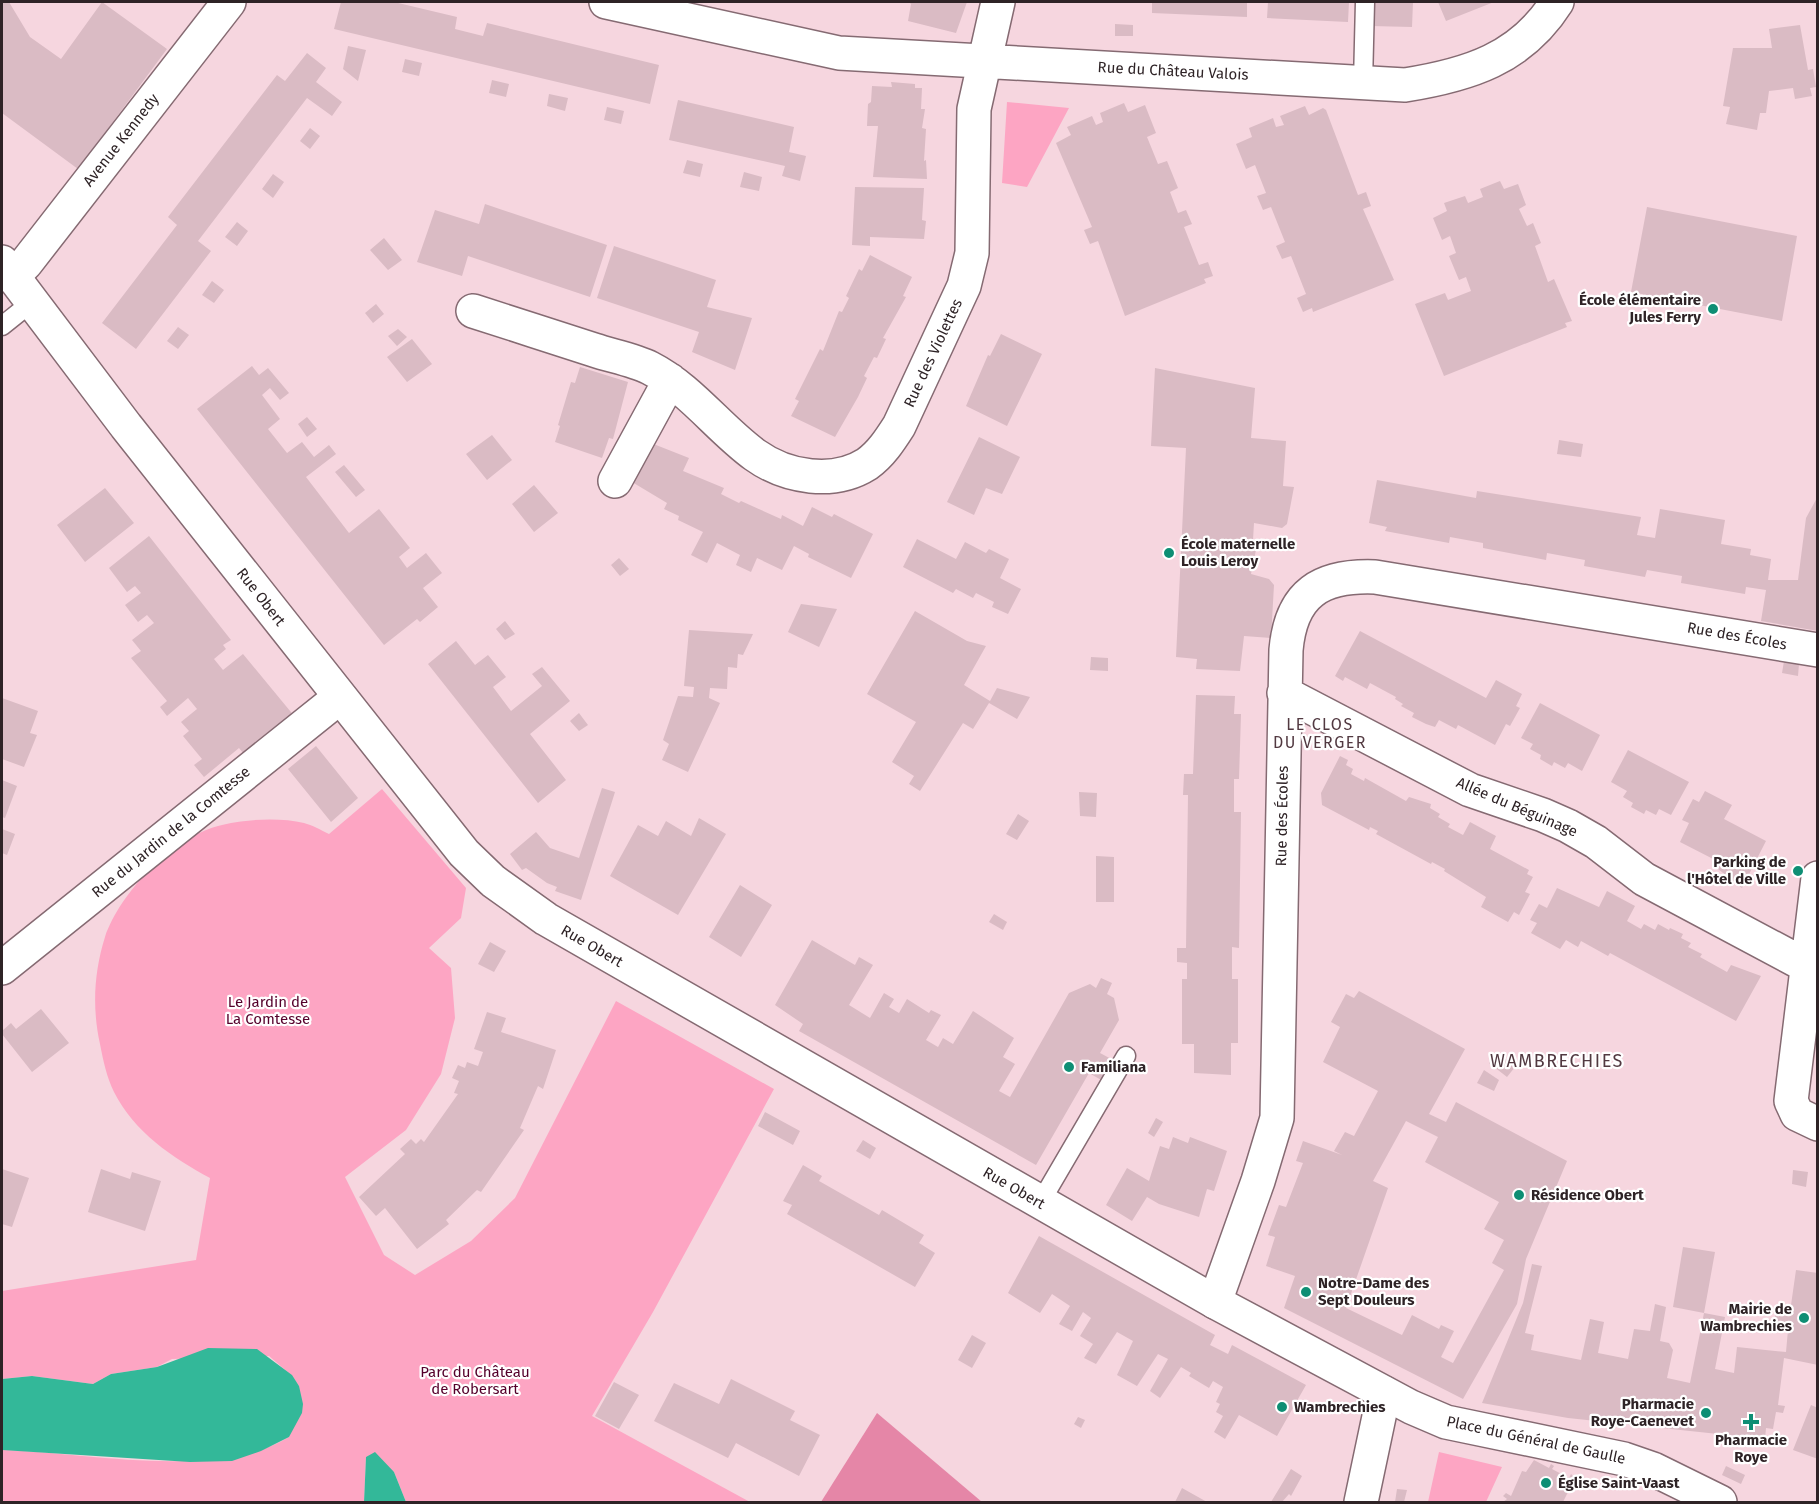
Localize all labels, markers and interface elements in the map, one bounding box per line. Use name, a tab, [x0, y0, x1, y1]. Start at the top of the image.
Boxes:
street label: Rue du Château Valois	[1097, 58, 1249, 84]
street label: Avenue Kennedy	[79, 90, 163, 190]
place label: École élémentaire Jules Ferry	[1579, 291, 1701, 326]
street label: Rue des Violettes	[900, 296, 966, 410]
marker: École élémentaire Jules Ferry	[1706, 302, 1720, 316]
place label: École maternelle Louis Leroy	[1181, 535, 1295, 570]
marker: École maternelle Louis Leroy	[1162, 546, 1176, 560]
street label: Rue Obert	[233, 564, 290, 630]
street label: Rue des Écoles	[1686, 618, 1788, 654]
district label: LE CLOS DU VERGER	[1273, 715, 1367, 752]
street label: Rue du Jardin de la Comtesse	[88, 763, 254, 901]
street label: Rue des Écoles	[1272, 765, 1292, 867]
street label: Allée du Béguinage	[1454, 773, 1580, 841]
place label: Parking de l'Hôtel de Ville	[1687, 853, 1786, 888]
marker: Parking de l'Hôtel de Ville	[1791, 864, 1805, 878]
street label: Rue Obert	[558, 921, 627, 971]
park label: Le Jardin de La Comtesse	[226, 993, 310, 1028]
district label: WAMBRECHIES	[1490, 1050, 1624, 1072]
place label: Familiana	[1081, 1058, 1146, 1076]
marker: Familiana	[1062, 1060, 1076, 1074]
street label: Rue Obert	[980, 1163, 1049, 1213]
place label: Résidence Obert	[1531, 1186, 1644, 1204]
marker: Résidence Obert	[1512, 1188, 1526, 1202]
place label: Notre-Dame des Sept Douleurs	[1318, 1274, 1429, 1309]
marker: Notre-Dame des Sept Douleurs	[1299, 1285, 1313, 1299]
place label: Mairie de Wambrechies	[1700, 1300, 1792, 1335]
marker: Mairie de Wambrechies	[1797, 1311, 1811, 1325]
park label: Parc du Château de Robersart	[420, 1363, 530, 1398]
place label: Pharmacie Roye-Caenevet	[1591, 1395, 1694, 1430]
place label: Wambrechies	[1294, 1398, 1386, 1416]
marker: Wambrechies	[1275, 1400, 1289, 1414]
marker: Pharmacie Roye-Caenevet	[1699, 1406, 1713, 1420]
street label: Place du Général de Gaulle	[1445, 1412, 1627, 1468]
marker: Pharmacie Roye	[1744, 1415, 1758, 1429]
place label: Pharmacie Roye	[1715, 1431, 1787, 1466]
place label: Église Saint-Vaast	[1558, 1474, 1680, 1492]
marker: Église Saint-Vaast	[1539, 1476, 1553, 1490]

